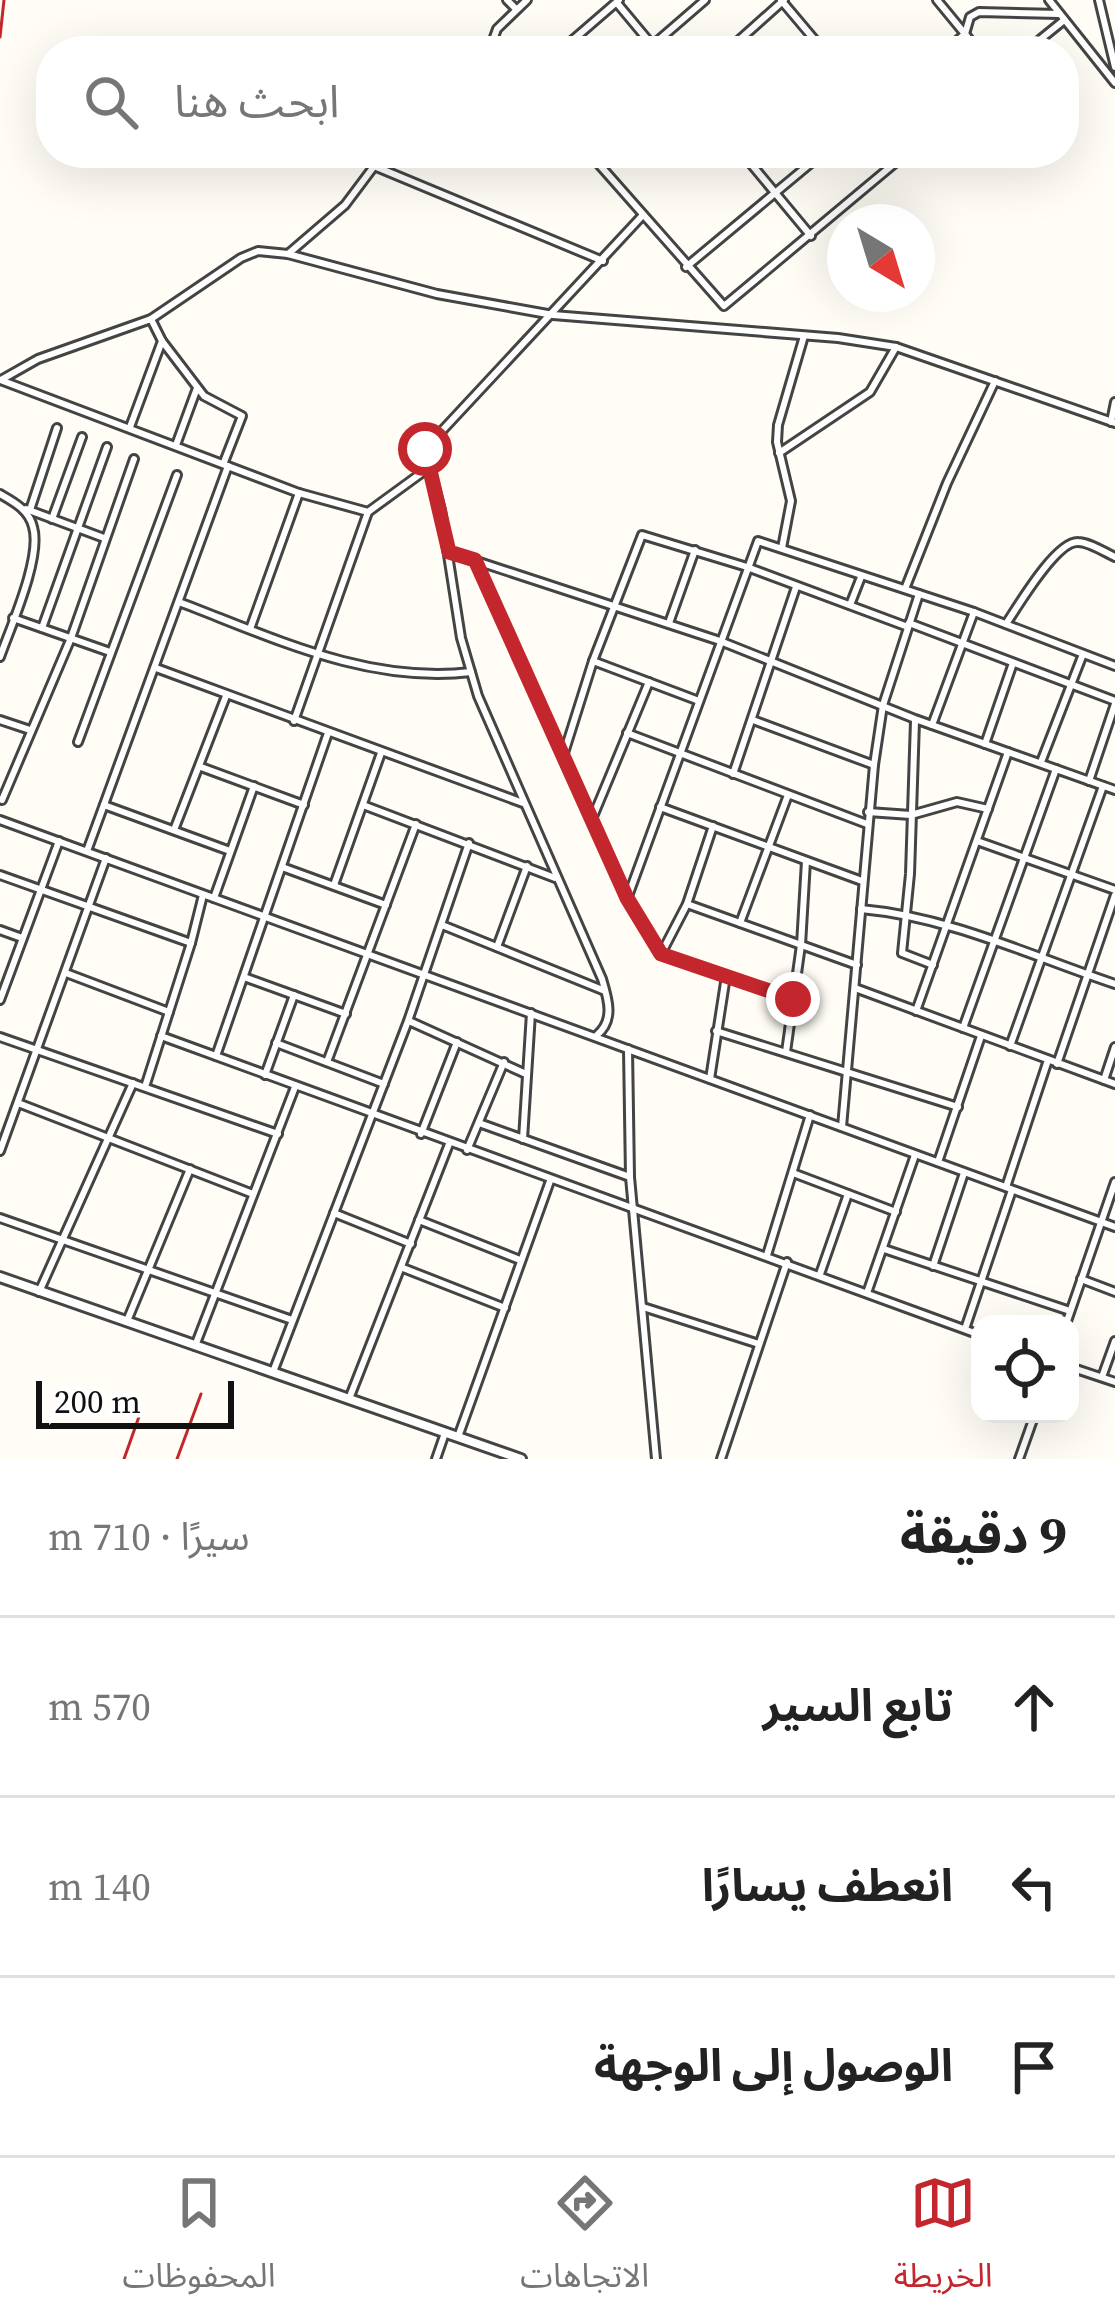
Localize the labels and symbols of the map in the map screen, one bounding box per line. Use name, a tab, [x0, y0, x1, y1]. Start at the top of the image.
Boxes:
north arrow	[827, 204, 935, 312]
route start	[398, 422, 452, 476]
route end	[766, 972, 820, 1026]
scale bar	[36, 1375, 234, 1428]

